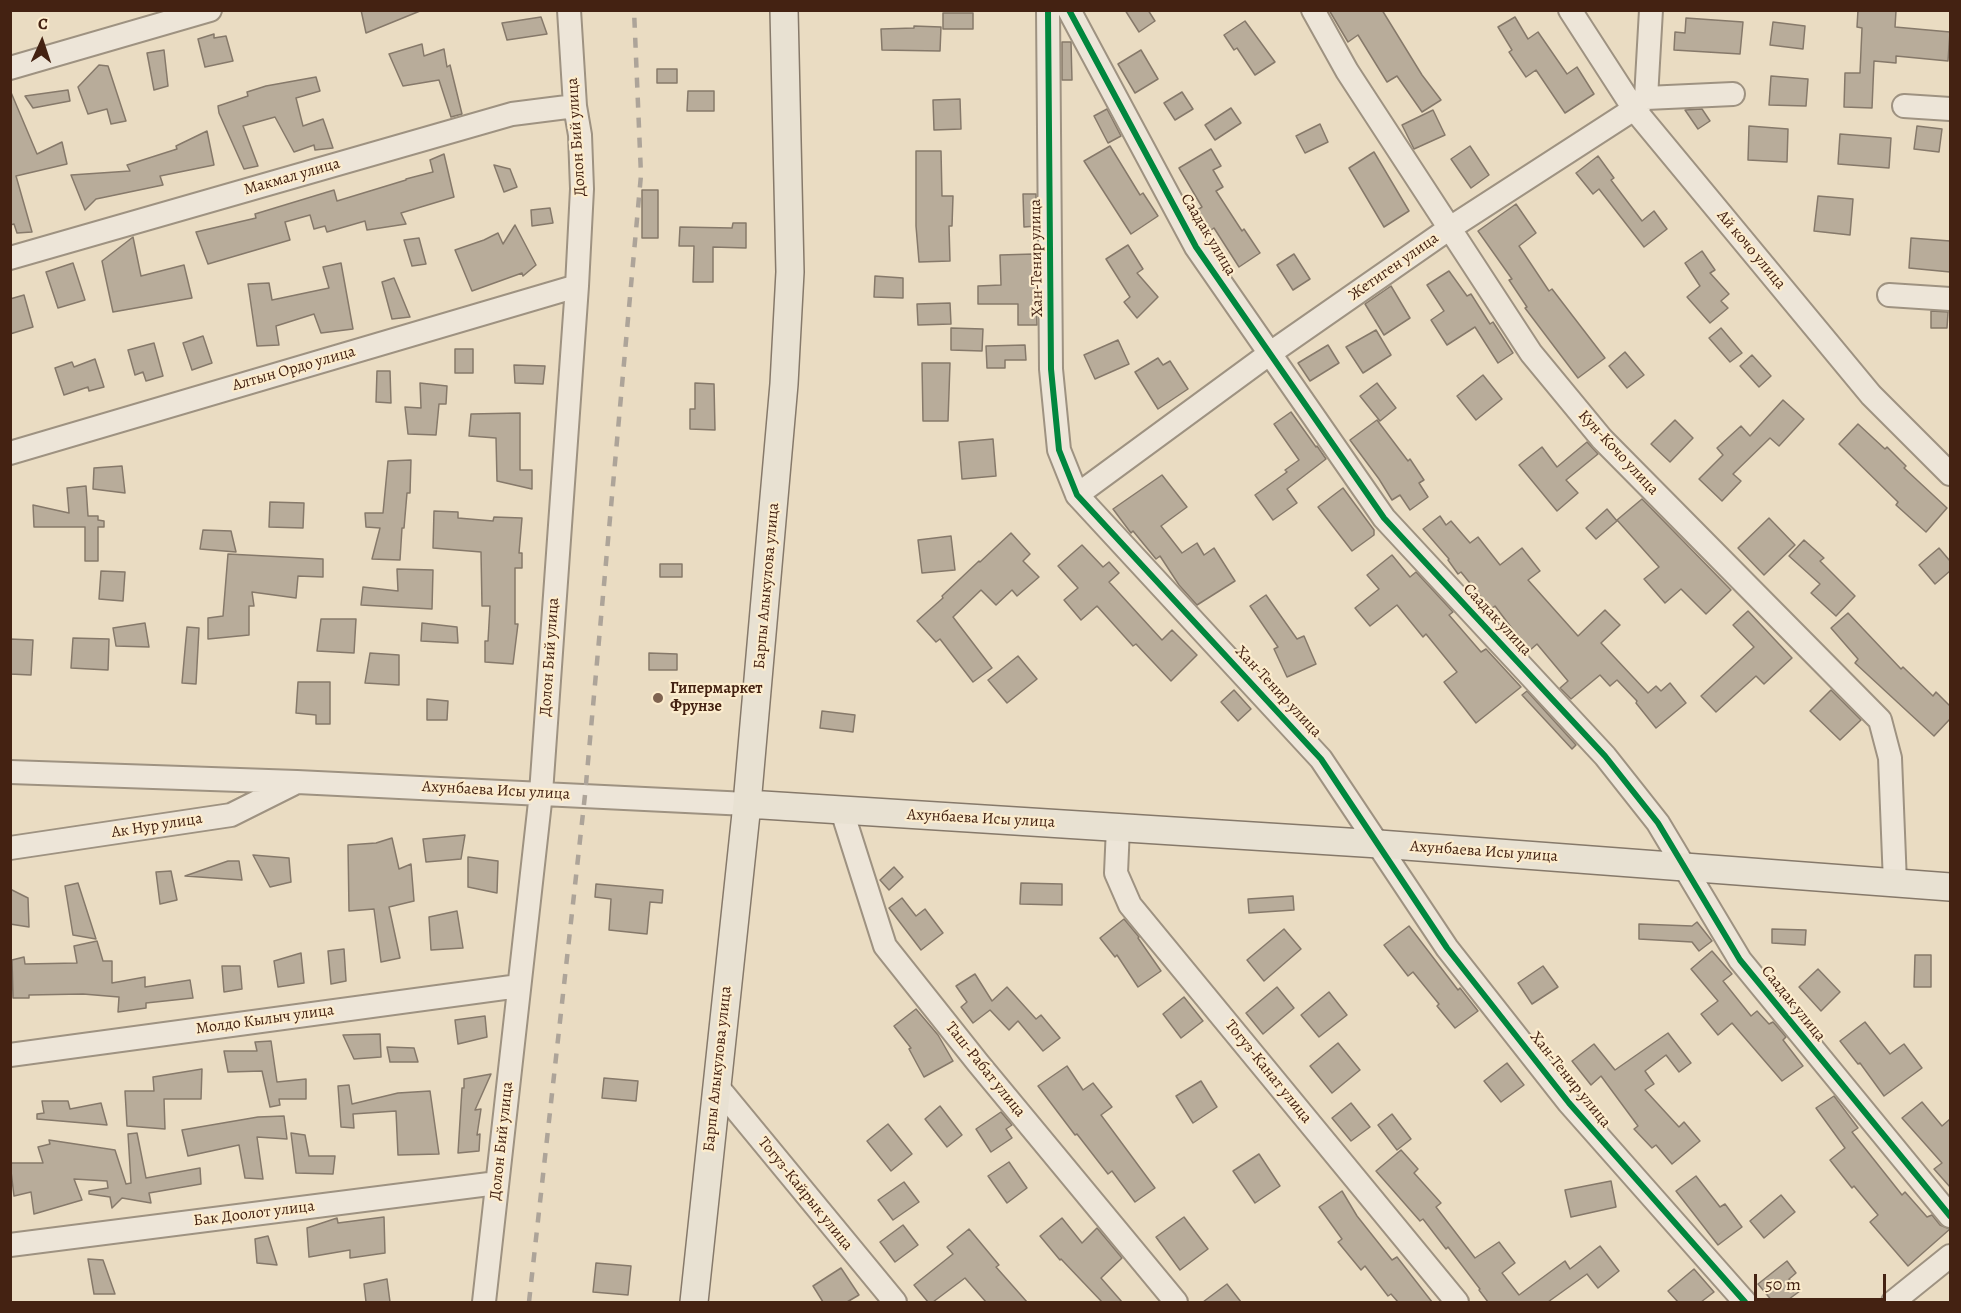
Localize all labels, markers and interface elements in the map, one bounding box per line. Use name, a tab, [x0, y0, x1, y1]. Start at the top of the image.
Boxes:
north arrow	[12, 12, 72, 72]
text: С	[37, 13, 48, 35]
street label: Долон Бий улица	[563, 77, 591, 197]
street label: Макмал улица	[242, 154, 342, 200]
street label: Саадак улица	[1176, 190, 1240, 280]
street label: Хан-Тенир улица	[1026, 199, 1048, 317]
street label: Ай кочо улица	[1712, 207, 1790, 293]
street label: Жетиген улица	[1345, 229, 1443, 305]
street label: Алтын Ордо улица	[230, 342, 358, 396]
street label: Кун-Кочо улица	[1574, 406, 1662, 500]
street label: Барпы Алыкулова улица	[750, 502, 784, 670]
street label: Саадак улица	[1458, 580, 1536, 660]
street label: Долон Бий улица	[536, 597, 564, 717]
street label: Хан-Тенир улица	[1231, 642, 1325, 742]
place label: Гипермаркет Фрунзе	[670, 679, 763, 717]
marker: Гипермаркет Фрунзе	[651, 691, 665, 705]
street label: Ахунбаева Исы улица	[421, 778, 571, 804]
street label: Ахунбаева Исы улица	[906, 806, 1056, 832]
street label: Ак Нур улица	[110, 809, 204, 843]
street label: Ахунбаева Исы улица	[1409, 837, 1559, 867]
street label: Саадак улица	[1756, 962, 1830, 1046]
street label: Барпы Алыкулова улица	[700, 985, 736, 1153]
street label: Молдо Кылыч улица	[195, 1001, 335, 1039]
street label: Тогуз-Канат улица	[1220, 1016, 1316, 1128]
street label: Таш-Рабат улица	[941, 1019, 1029, 1121]
street label: Хан-Тенир улица	[1525, 1028, 1615, 1132]
street label: Долон Бий улица	[486, 1081, 518, 1201]
street label: Тогуз-Кайрык улица	[753, 1133, 857, 1255]
street label: Бак Доолот улица	[192, 1197, 316, 1231]
scale bar	[1757, 1262, 1889, 1300]
text: 50 m	[1765, 1272, 1801, 1296]

